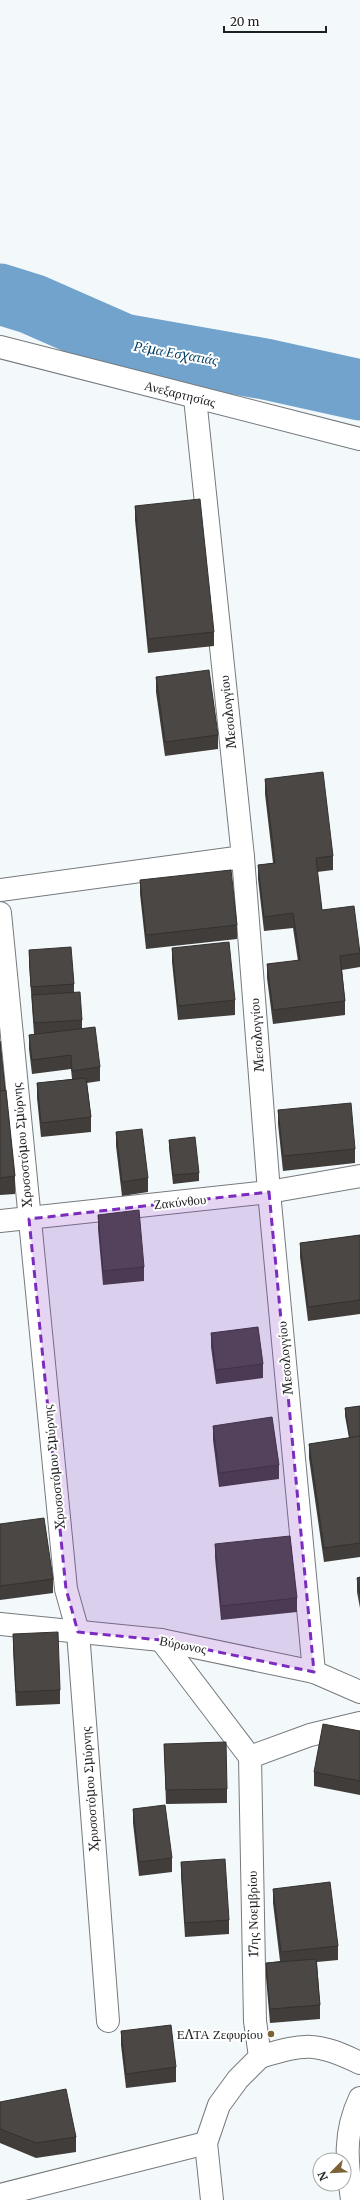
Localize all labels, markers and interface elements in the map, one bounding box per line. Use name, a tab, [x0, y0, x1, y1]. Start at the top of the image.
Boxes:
scale bar	[224, 8, 326, 34]
text: 20 m	[230, 14, 259, 29]
water label: Ρέμα Εσχατιάς	[131, 337, 220, 369]
street label: Ανεξαρτησίας	[143, 377, 218, 411]
street label: Μεσολογγίου	[216, 674, 240, 750]
street label: Μεσολογγίου	[246, 998, 268, 1072]
street label: Χρυσοστόμου Σμύρνης	[8, 1081, 36, 1208]
street label: Ζακύνθου	[153, 1191, 207, 1213]
street label: Μεσολογγίου	[273, 1320, 297, 1396]
street label: Χρυσοστόμου Σμύρνης	[39, 1403, 69, 1530]
street label: Βύρωνος	[158, 1632, 209, 1658]
street label: Χρυσοστόμου Σμύρνης	[77, 1725, 103, 1852]
street label: 17ης Νοεμβρίου	[244, 1871, 262, 1957]
place label: ΕΛΤΑ Ζεφυρίου	[177, 2026, 263, 2043]
marker: ΕΛΤΑ Ζεφυρίου	[266, 2029, 276, 2039]
north arrow	[312, 2152, 352, 2192]
text: N	[315, 2169, 331, 2183]

